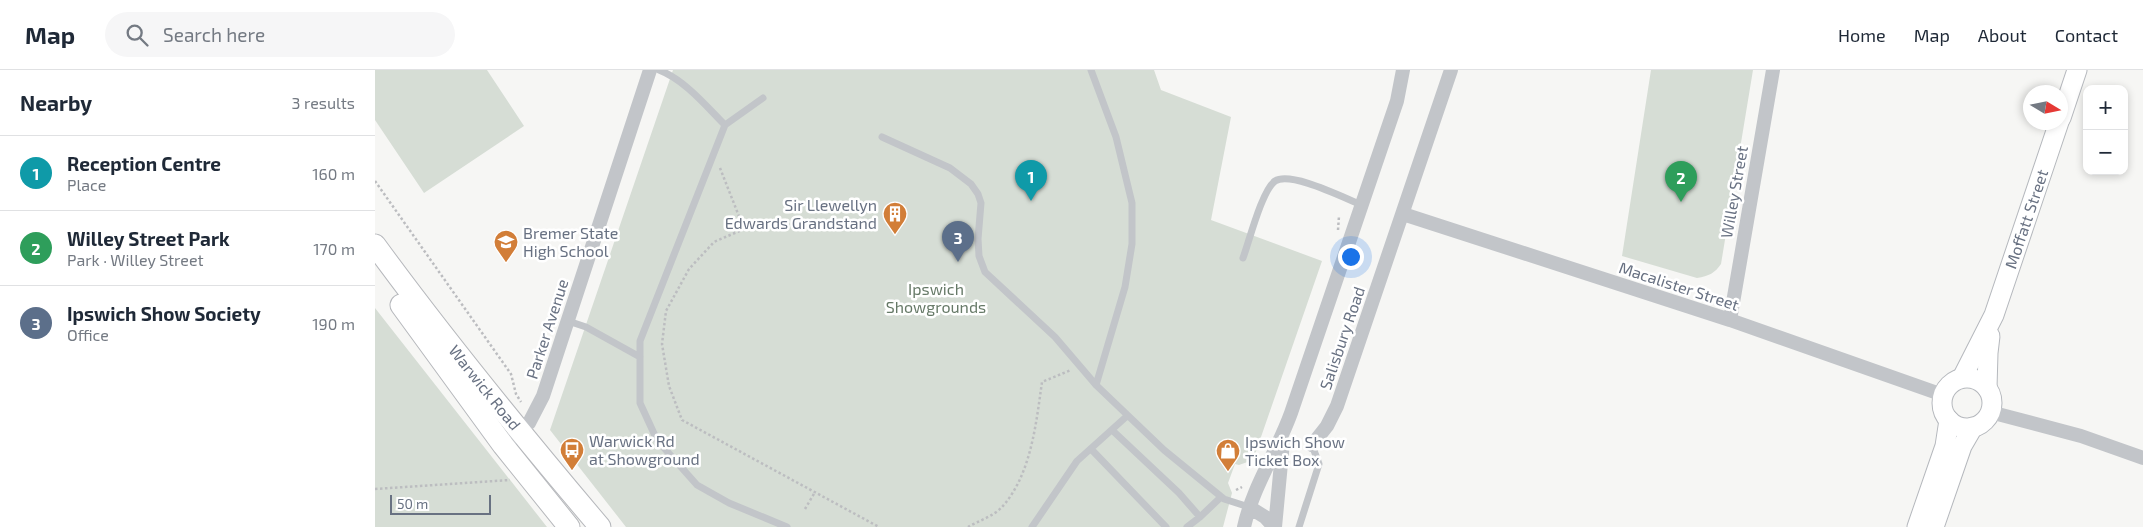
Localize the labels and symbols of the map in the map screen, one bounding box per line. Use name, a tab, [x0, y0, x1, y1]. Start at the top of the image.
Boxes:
north arrow	[2023, 85, 2068, 130]
street label: Willey Street	[1716, 144, 1751, 240]
pin: 1	[1015, 160, 1047, 201]
pin: 2	[1665, 161, 1697, 202]
street label: Moffatt Street	[2000, 167, 2051, 271]
place label: Sir Llewellyn Edwards Grandstand	[725, 195, 877, 232]
building icon: Sir Llewellyn Edwards Grandstand	[882, 201, 908, 235]
pin: 3	[942, 221, 974, 262]
place label: Bremer State High School	[523, 223, 618, 260]
school or university icon: Bremer State High School	[493, 229, 519, 263]
your location	[1338, 244, 1364, 270]
street label: Macalister Street	[1617, 257, 1742, 314]
street label: Parker Avenue	[521, 276, 572, 381]
park label: Ipswich Showgrounds	[886, 279, 986, 316]
street label: Salisbury Road	[1315, 284, 1368, 392]
street label: Warwick Road	[445, 341, 525, 434]
place label: Warwick Rd at Showground	[589, 431, 700, 468]
place label: Ipswich Show Ticket Box	[1245, 432, 1345, 469]
bus stop icon: Warwick Rd at Showground	[559, 437, 585, 471]
shop icon: Ipswich Show Ticket Box	[1215, 438, 1241, 472]
scale bar	[390, 492, 491, 515]

